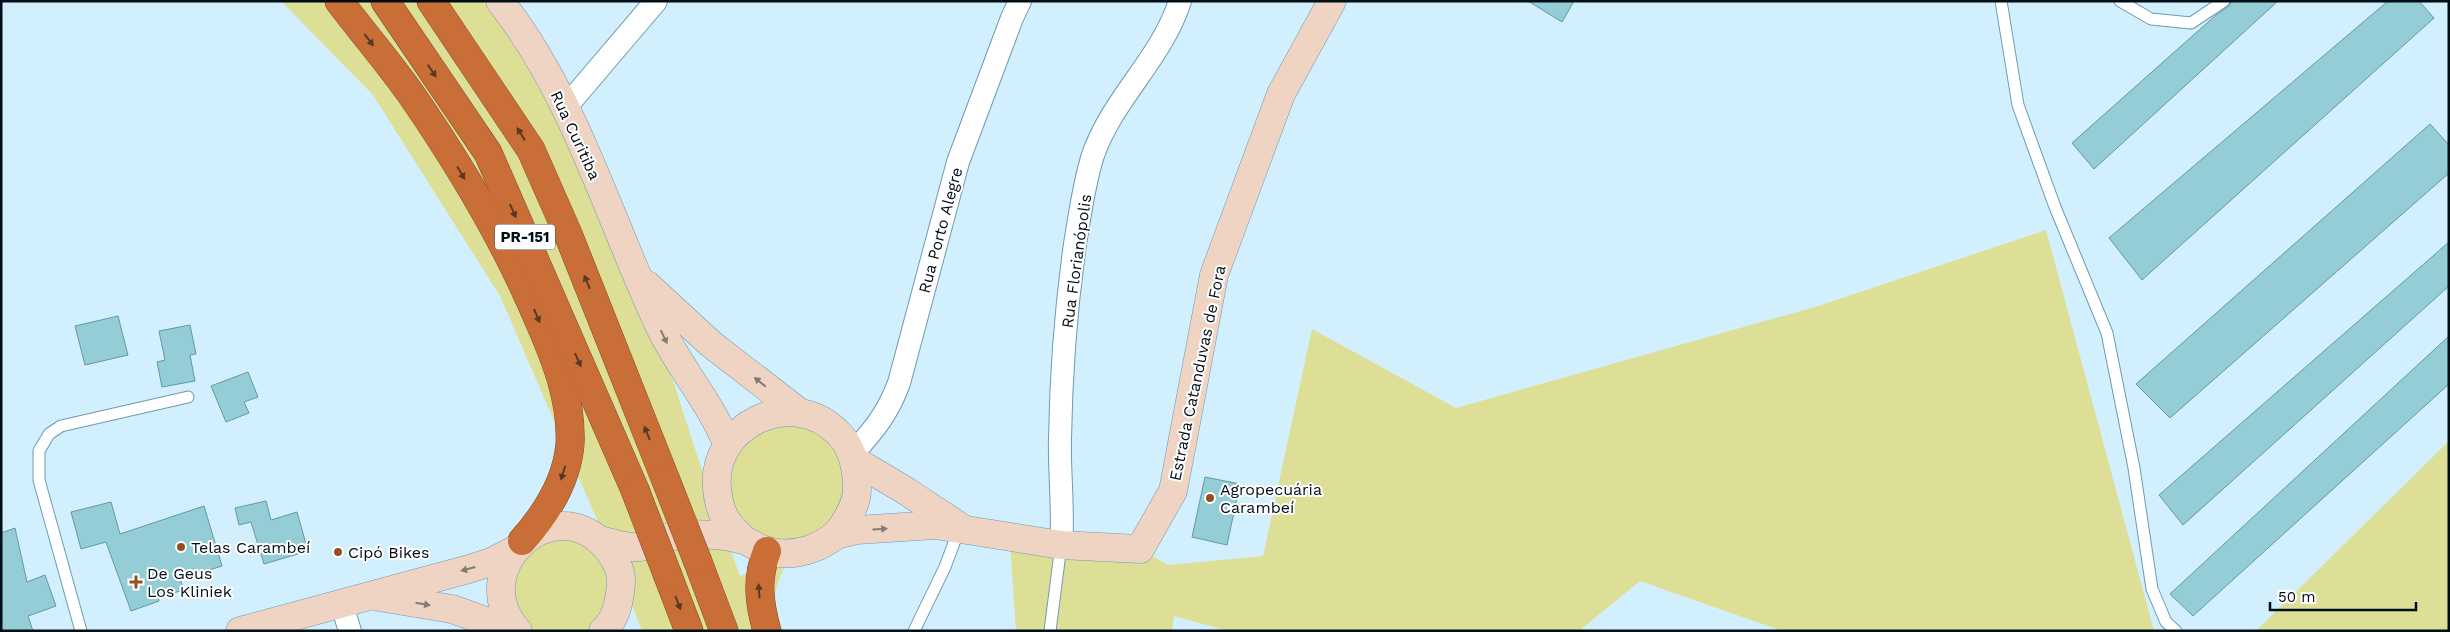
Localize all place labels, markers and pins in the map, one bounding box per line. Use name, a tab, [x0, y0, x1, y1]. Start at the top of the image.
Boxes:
place label: Agropecuária Carambeí	[1220, 480, 1322, 517]
marker: Agropecuária Carambeí	[1204, 492, 1216, 504]
place label: Telas Carambeí	[191, 538, 310, 557]
marker: Telas Carambeí	[175, 541, 187, 553]
place label: Cipó Bikes	[348, 543, 429, 562]
marker: Cipó Bikes	[332, 546, 344, 558]
place label: De Geus Los Kliniek	[147, 564, 232, 601]
marker: De Geus Los Kliniek	[129, 575, 143, 589]

